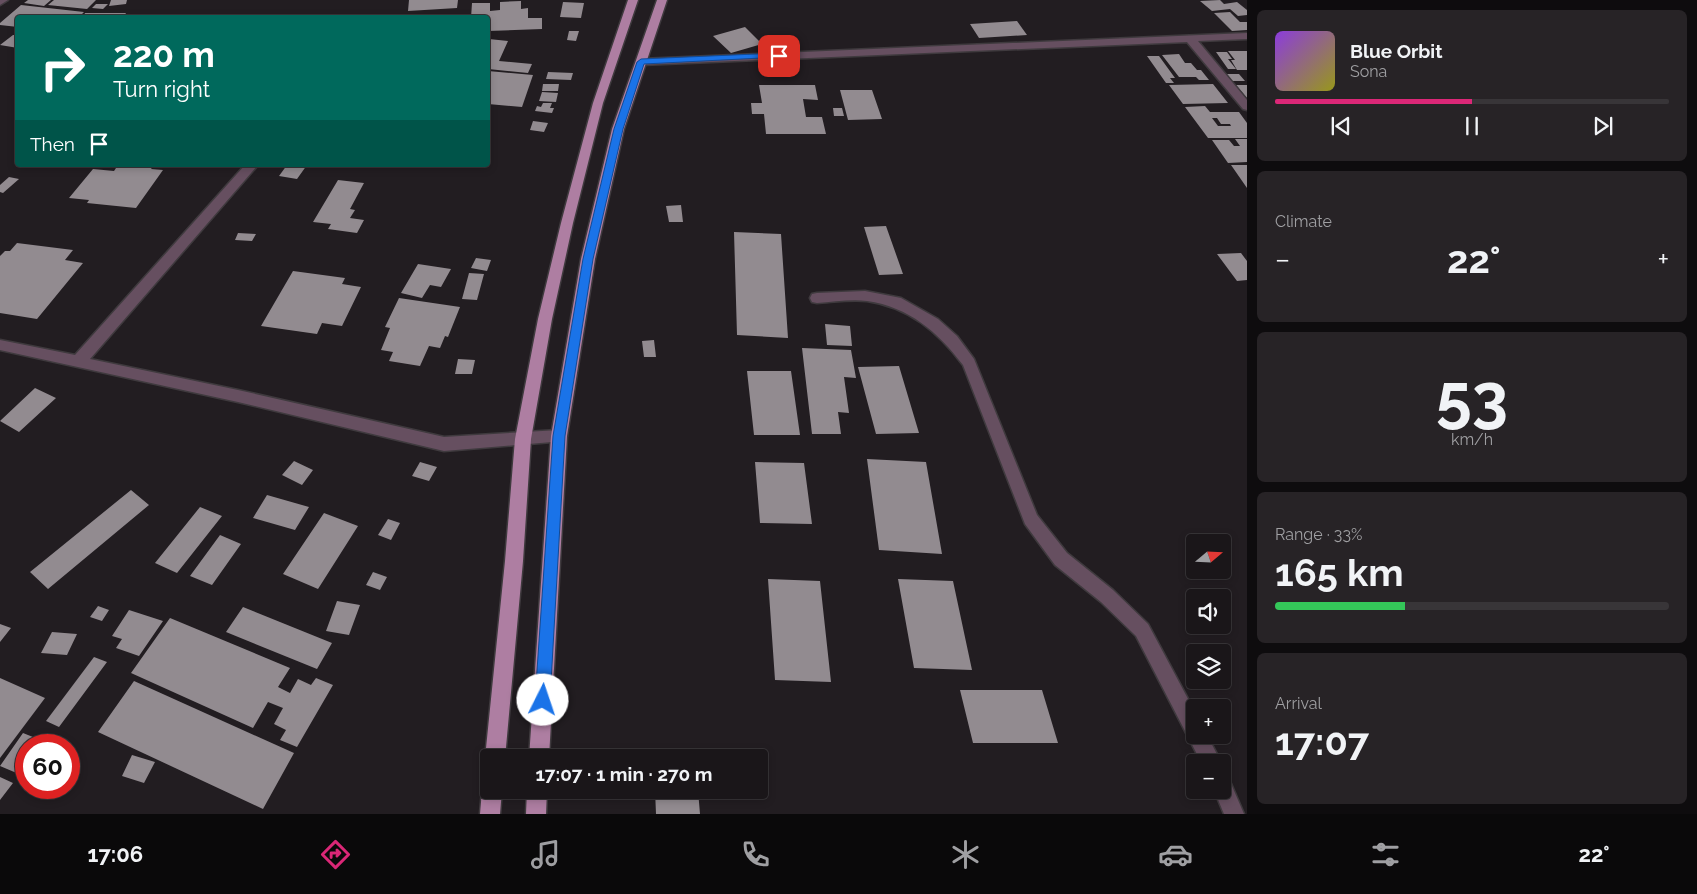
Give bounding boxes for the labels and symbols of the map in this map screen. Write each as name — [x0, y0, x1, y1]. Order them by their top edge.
pin — [758, 35, 800, 77]
north arrow — [1186, 534, 1231, 579]
position arrow — [516, 673, 568, 725]
speed limit sign: 60 — [15, 734, 80, 799]

